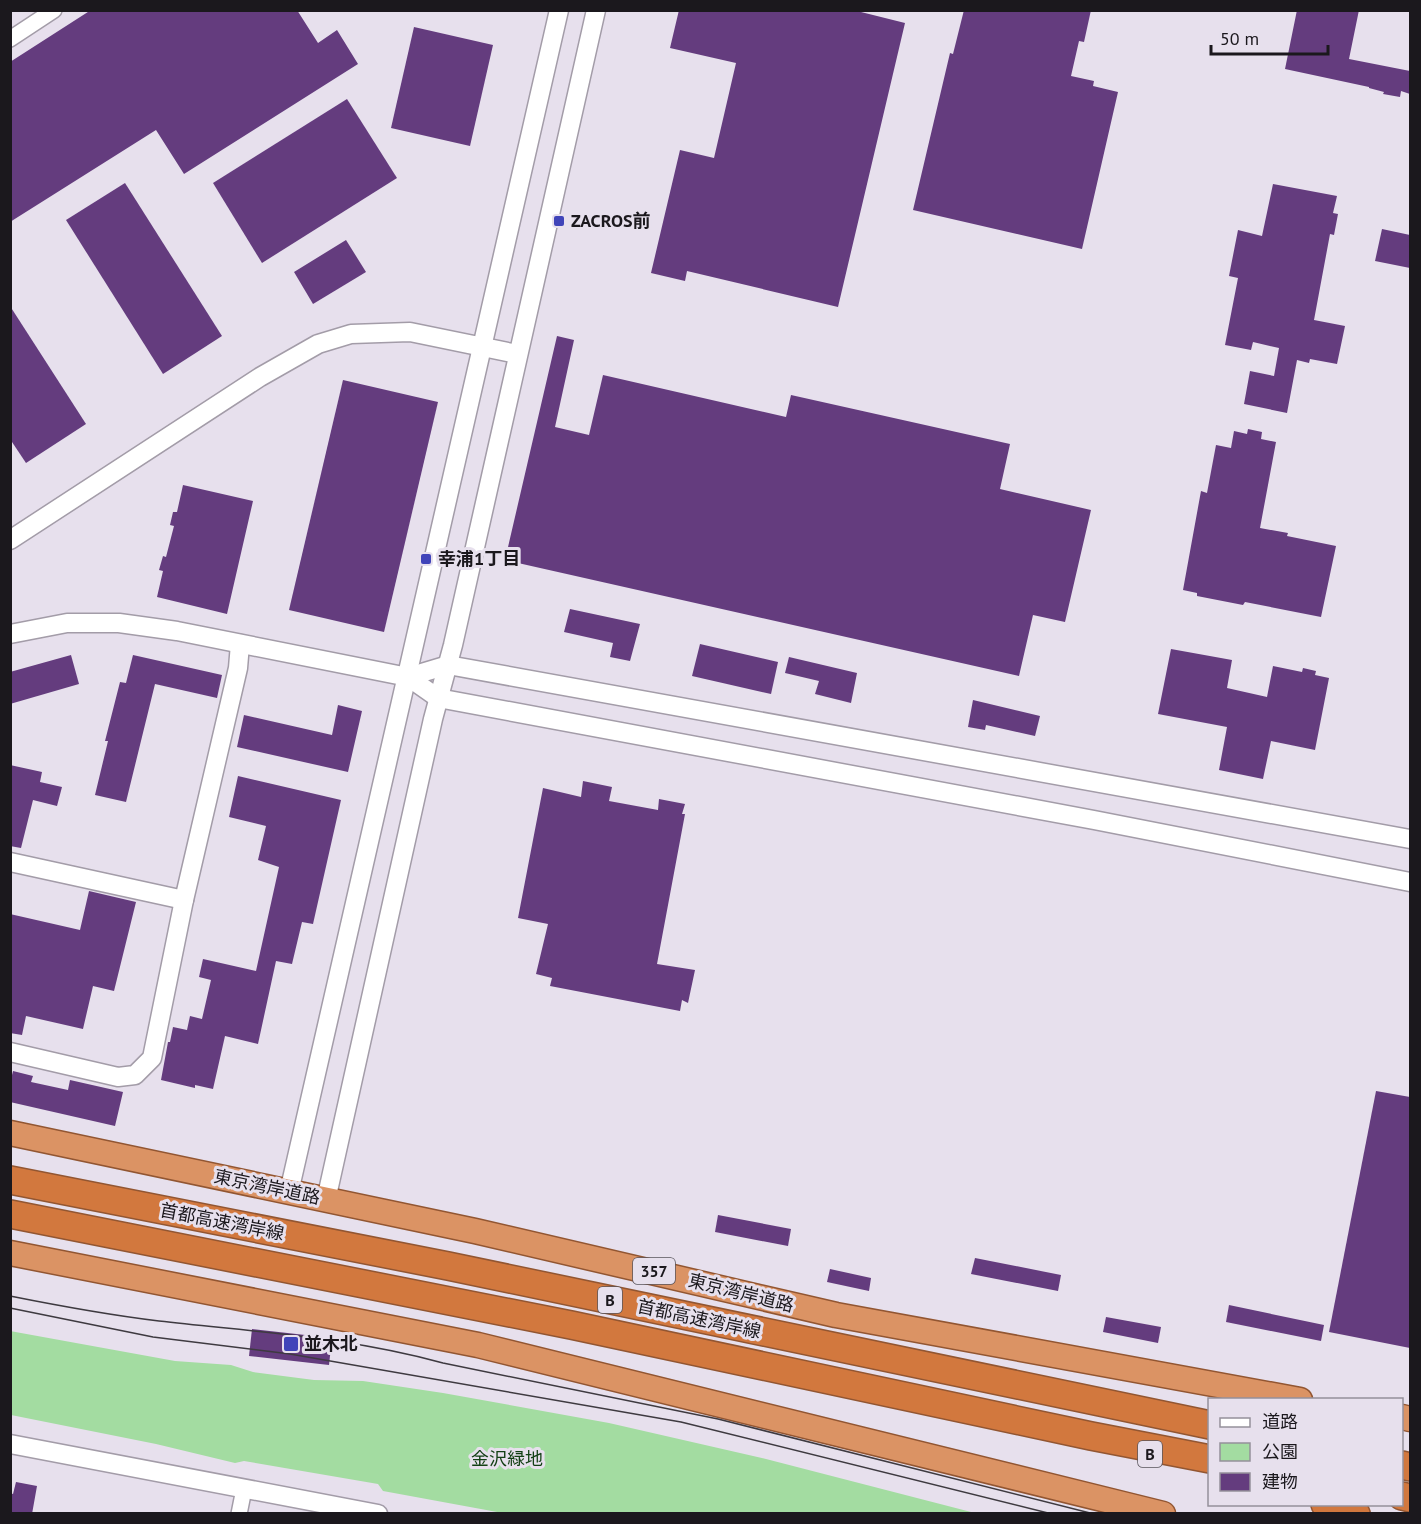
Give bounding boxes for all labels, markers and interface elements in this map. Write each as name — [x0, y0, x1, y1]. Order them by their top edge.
scale bar — [1211, 18, 1328, 56]
text: 50 m — [1220, 27, 1259, 50]
place label: ZACROS前 — [571, 209, 651, 232]
marker: ZACROS前 — [552, 214, 566, 228]
place label: 幸浦1丁目 — [438, 547, 520, 570]
marker: 幸浦1丁目 — [419, 552, 433, 566]
street label: 東京湾岸道路 — [212, 1164, 322, 1209]
street label: 首都高速湾岸線 — [158, 1198, 286, 1245]
road number: 357 — [633, 1258, 675, 1284]
street label: 東京湾岸道路 — [686, 1268, 796, 1317]
road number: B — [598, 1287, 622, 1313]
street label: 首都高速湾岸線 — [635, 1294, 763, 1343]
place label: 並木北 — [304, 1332, 358, 1355]
marker: 並木北 — [282, 1335, 300, 1353]
legend — [1208, 1398, 1403, 1506]
text: 道路 — [1262, 1410, 1298, 1433]
text: 公園 — [1262, 1440, 1298, 1463]
road number: B — [1138, 1441, 1162, 1467]
park label: 金沢緑地 — [471, 1447, 543, 1470]
text: 建物 — [1262, 1470, 1298, 1493]

